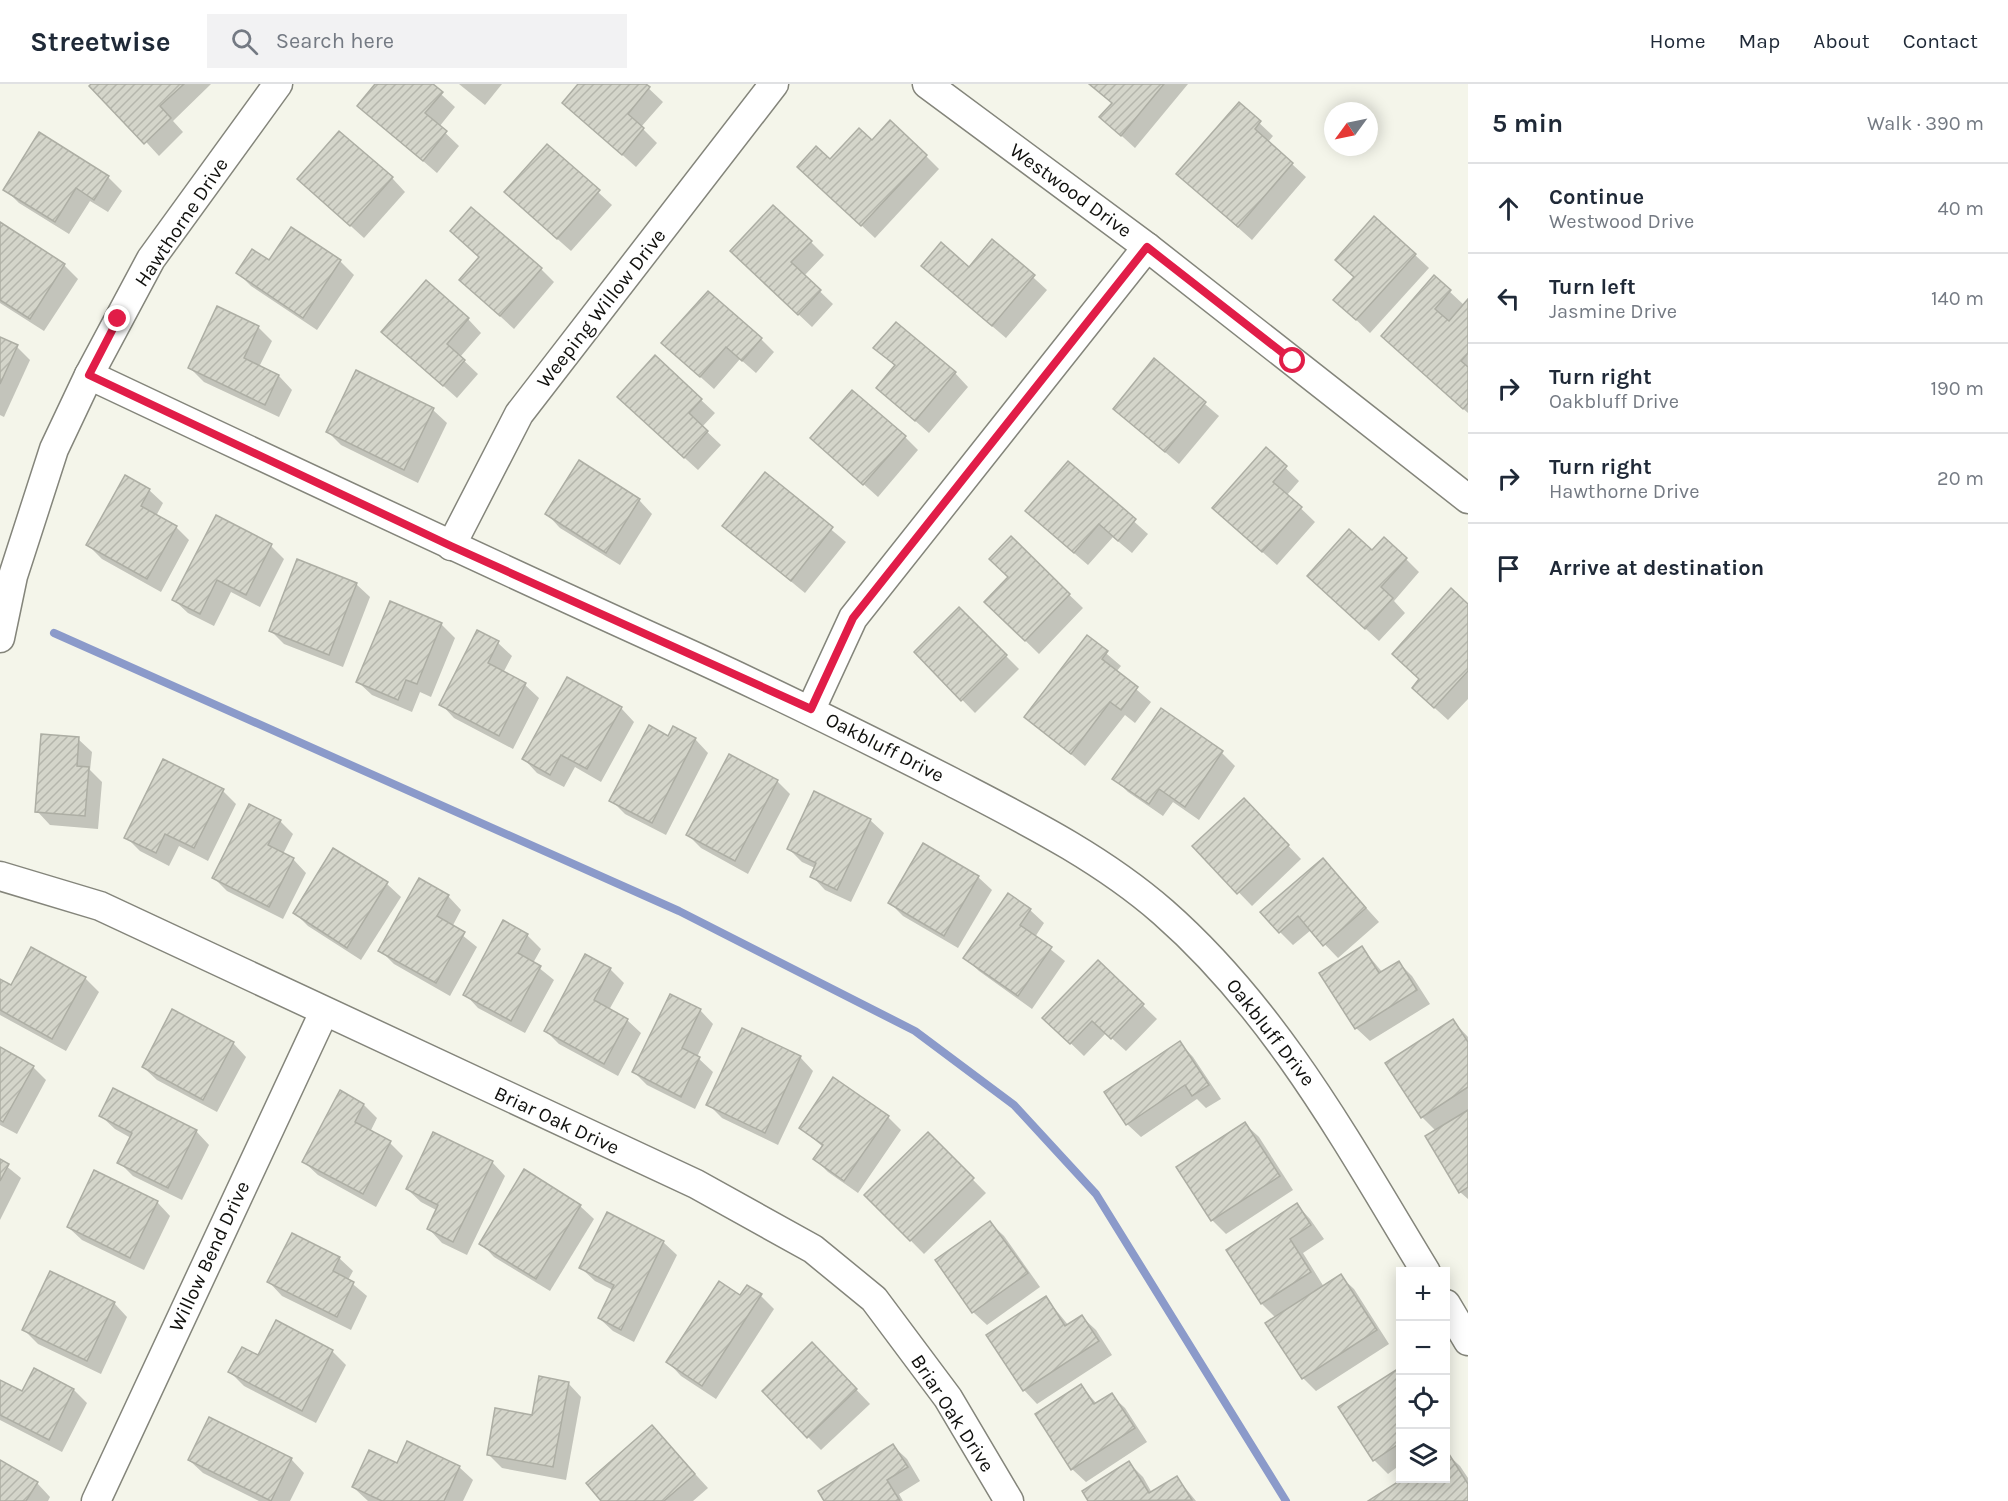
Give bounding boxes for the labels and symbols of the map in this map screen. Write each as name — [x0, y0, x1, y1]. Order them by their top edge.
north arrow — [1324, 102, 1378, 156]
street label: Westwood Drive — [1005, 138, 1136, 242]
street label: Hawthorne Drive — [130, 153, 233, 291]
street label: Weeping Willow Drive — [532, 224, 671, 392]
route end — [104, 305, 130, 331]
route start — [1279, 347, 1305, 373]
street label: Oakbluff Drive — [822, 708, 948, 787]
street label: Oakbluff Drive — [1222, 974, 1320, 1091]
street label: Briar Oak Drive — [491, 1081, 623, 1159]
street label: Willow Bend Drive — [165, 1177, 254, 1335]
street label: Briar Oak Drive — [906, 1350, 999, 1476]

